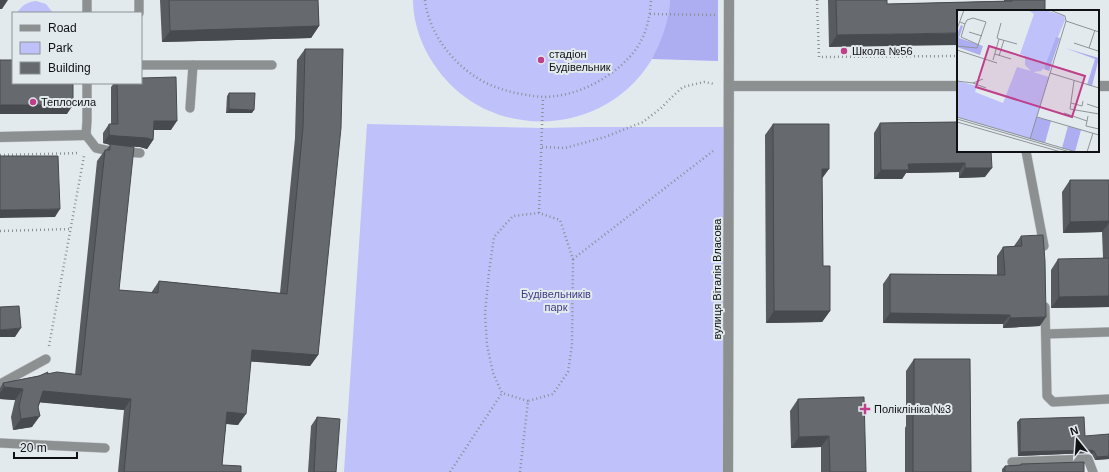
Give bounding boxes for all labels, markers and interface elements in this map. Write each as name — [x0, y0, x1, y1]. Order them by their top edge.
inset map — [957, 10, 1099, 152]
legend — [12, 12, 142, 84]
text: Road — [48, 21, 77, 35]
text: Park — [48, 41, 74, 55]
place label: Школа №56 — [852, 45, 913, 57]
marker: Школа №56 — [839, 46, 849, 56]
place label: стадіон Будівельник — [549, 48, 611, 73]
marker: стадіон Будівельник — [536, 55, 546, 65]
text: Building — [48, 61, 91, 75]
place label: Теплосила — [41, 96, 97, 108]
marker: Теплосила — [28, 97, 38, 107]
street label: вулиця Віталія Власова — [711, 218, 723, 339]
park label: Будівельників парк — [521, 288, 591, 313]
marker: Поліклініка №3 — [859, 403, 871, 415]
place label: Поліклініка №3 — [874, 403, 951, 415]
north arrow — [1057, 420, 1097, 460]
text: N — [1069, 424, 1080, 437]
scale bar — [14, 434, 77, 460]
text: 20 m — [20, 441, 47, 455]

